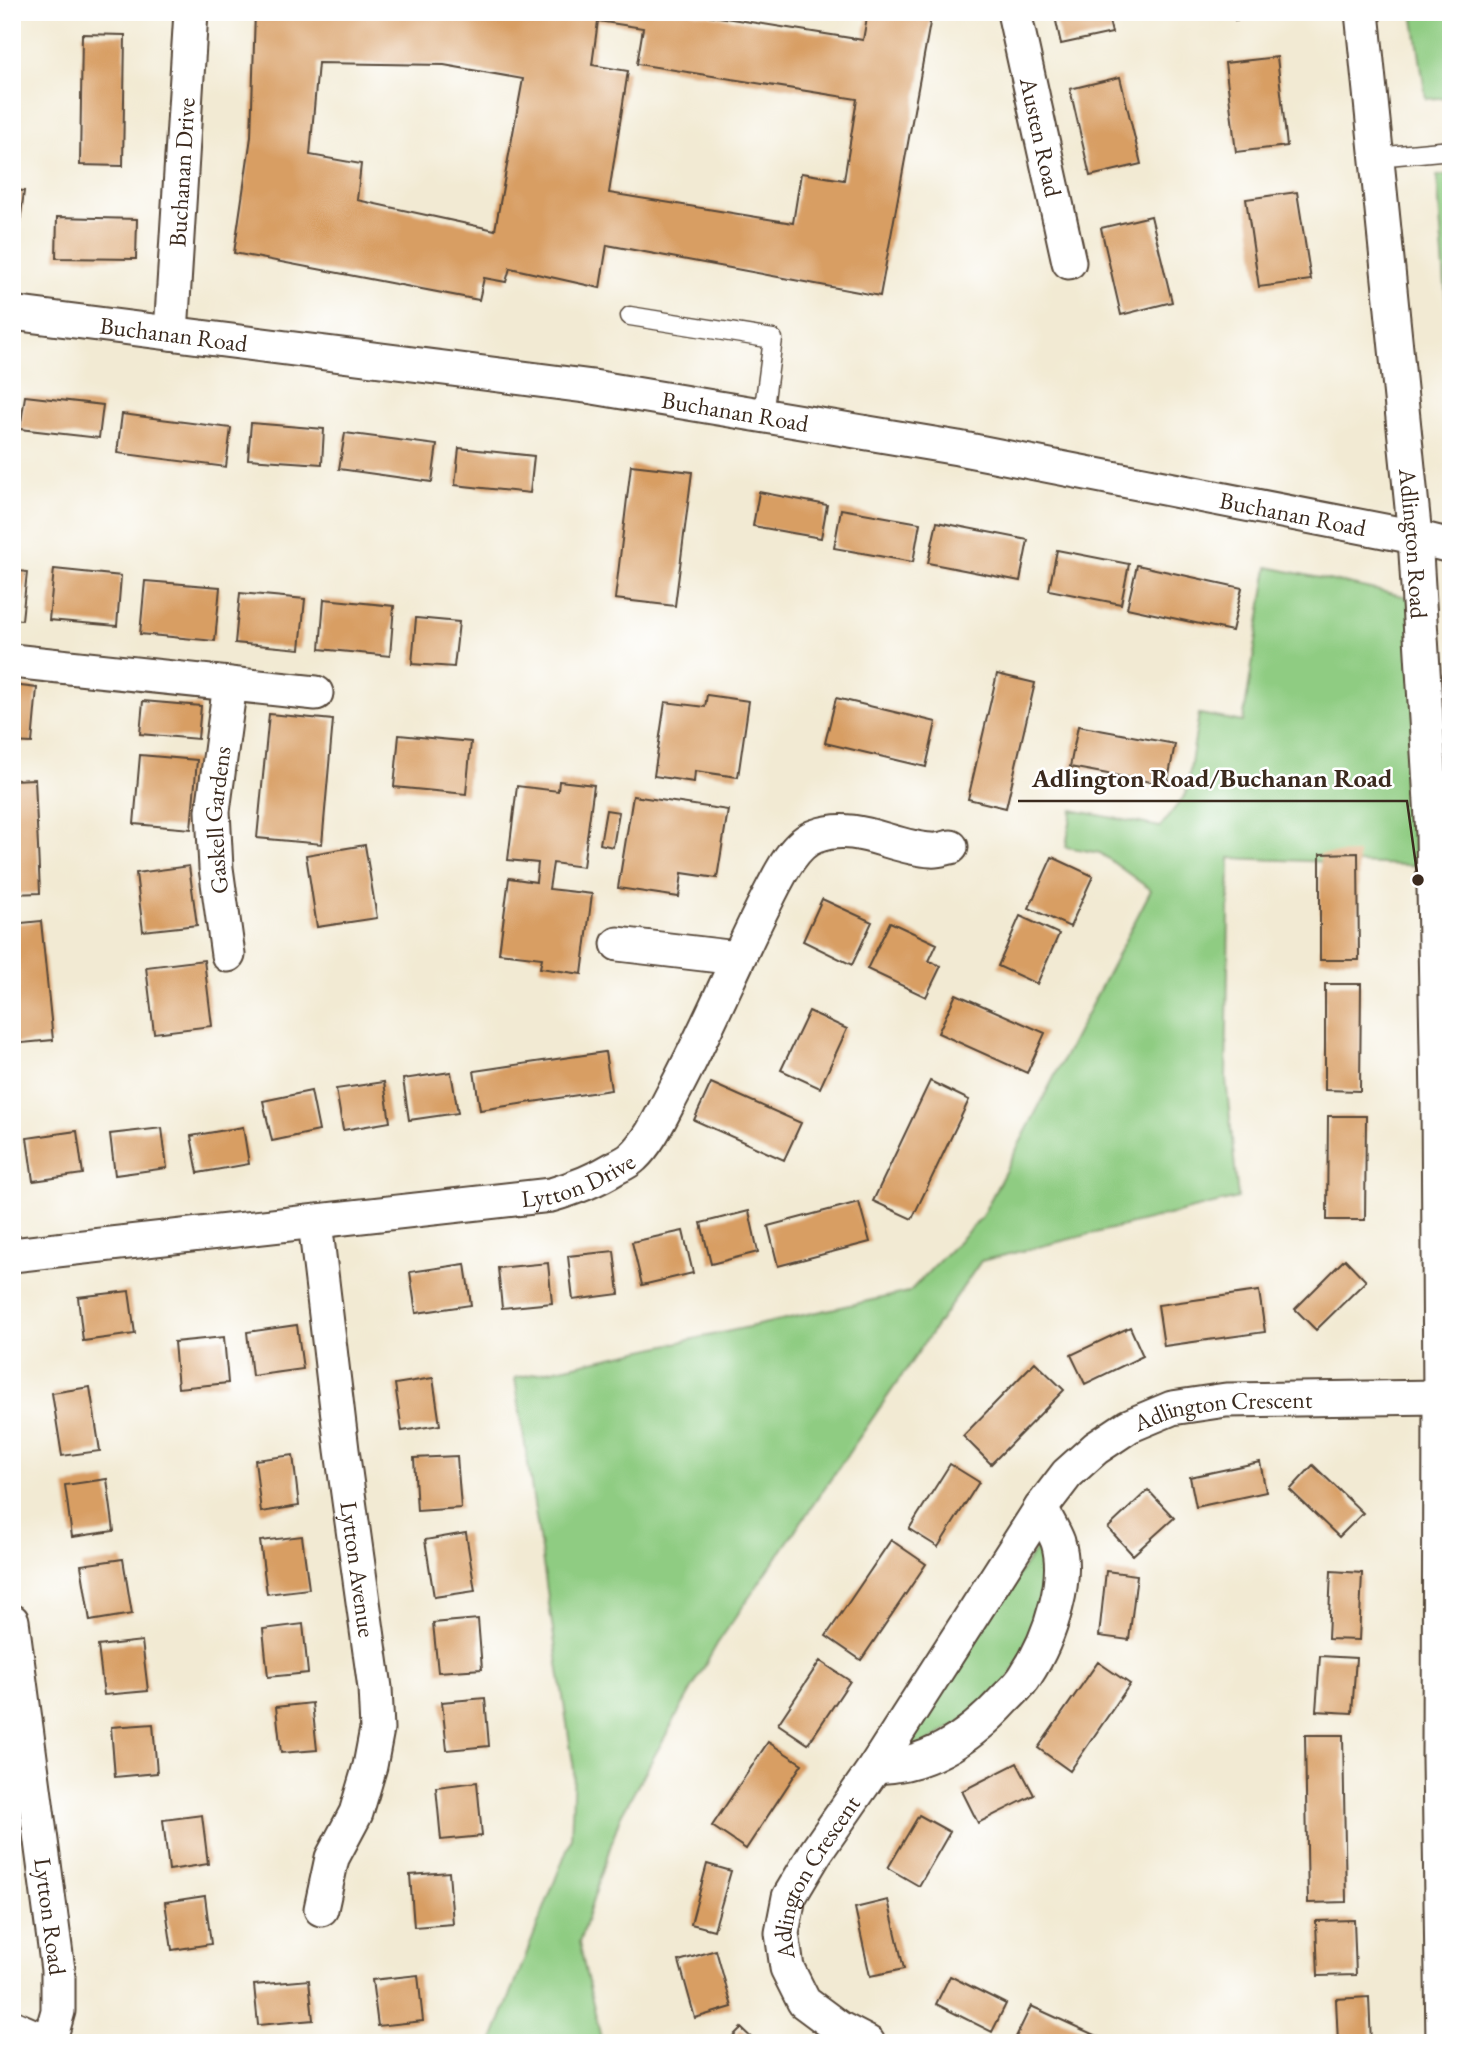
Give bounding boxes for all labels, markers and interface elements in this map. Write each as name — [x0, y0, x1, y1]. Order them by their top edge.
street label: Austen Road — [1013, 73, 1070, 201]
street label: Buchanan Drive — [161, 97, 201, 248]
street label: Buchanan Road — [98, 309, 250, 358]
street label: Buchanan Road — [660, 383, 812, 438]
street label: Adlington Road — [1393, 466, 1435, 620]
street label: Buchanan Road — [1217, 484, 1370, 543]
street label: Gaskell Gardens — [197, 744, 237, 896]
callout: Adlington Road/Buchanan Road — [1018, 754, 1407, 801]
text: Adlington Road/Buchanan Road — [1031, 761, 1393, 795]
street label: Lytton Drive — [520, 1145, 641, 1214]
street label: Adlington Crescent — [1128, 1383, 1313, 1438]
street label: Lytton Avenue — [334, 1499, 383, 1639]
street label: Adlington Crescent — [766, 1789, 867, 1962]
street label: Lytton Road — [28, 1856, 74, 1978]

